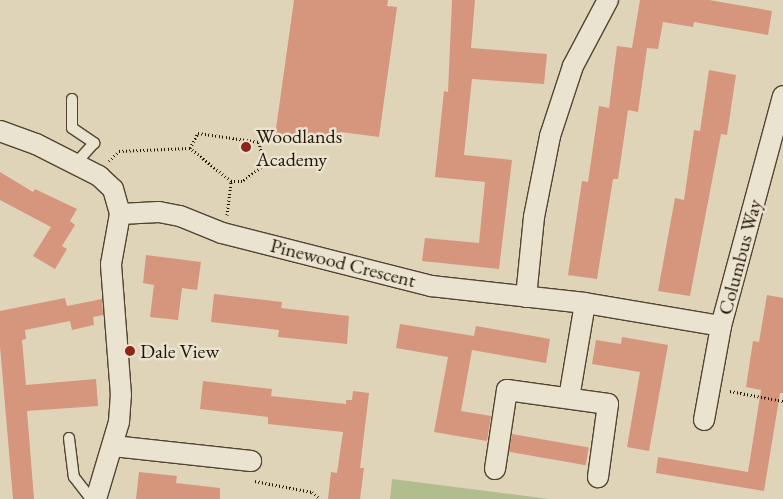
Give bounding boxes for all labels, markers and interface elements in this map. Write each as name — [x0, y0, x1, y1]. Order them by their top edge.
place label: Woodlands Academy — [256, 124, 342, 171]
marker: Woodlands Academy — [240, 141, 252, 153]
street label: Columbus Way — [713, 196, 767, 318]
street label: Pinewood Crescent — [268, 233, 418, 293]
place label: Dale View — [140, 339, 219, 363]
marker: Dale View — [124, 345, 136, 357]

